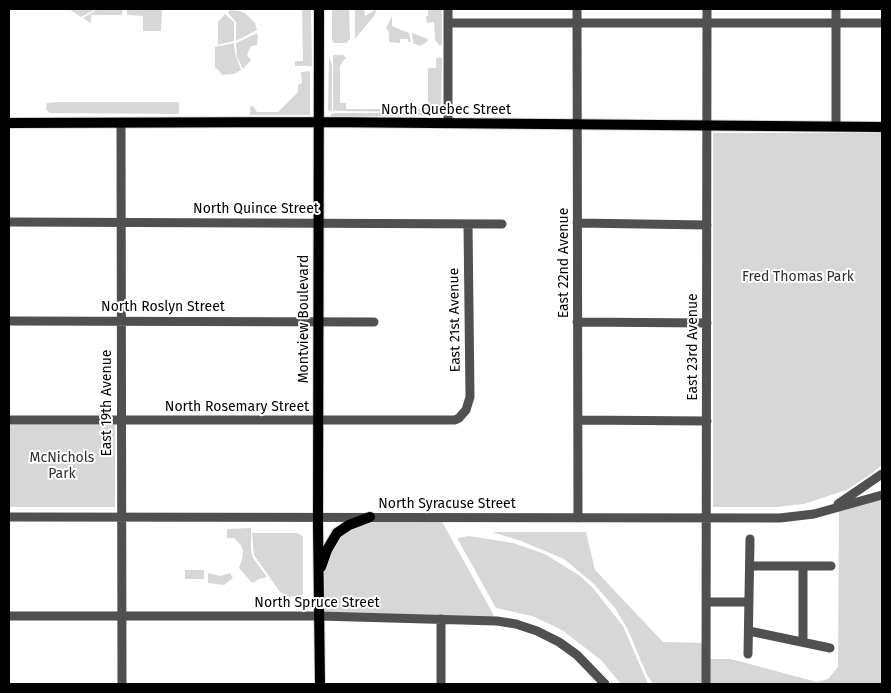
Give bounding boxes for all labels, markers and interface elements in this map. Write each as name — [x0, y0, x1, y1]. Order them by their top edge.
street label: North Quebec Street — [381, 102, 511, 118]
street label: North Quince Street — [193, 201, 319, 217]
street label: East 22nd Avenue — [556, 208, 572, 318]
street label: Montview Boulevard — [296, 255, 312, 383]
street label: East 21st Avenue — [446, 268, 464, 372]
park label: Fred Thomas Park — [742, 269, 854, 285]
street label: East 23rd Avenue — [685, 293, 701, 401]
street label: North Roslyn Street — [101, 299, 225, 315]
street label: East 19th Avenue — [99, 350, 115, 456]
street label: North Rosemary Street — [165, 399, 309, 415]
park label: McNichols Park — [30, 450, 94, 482]
street label: North Syracuse Street — [378, 496, 516, 512]
street label: North Spruce Street — [254, 595, 380, 611]

